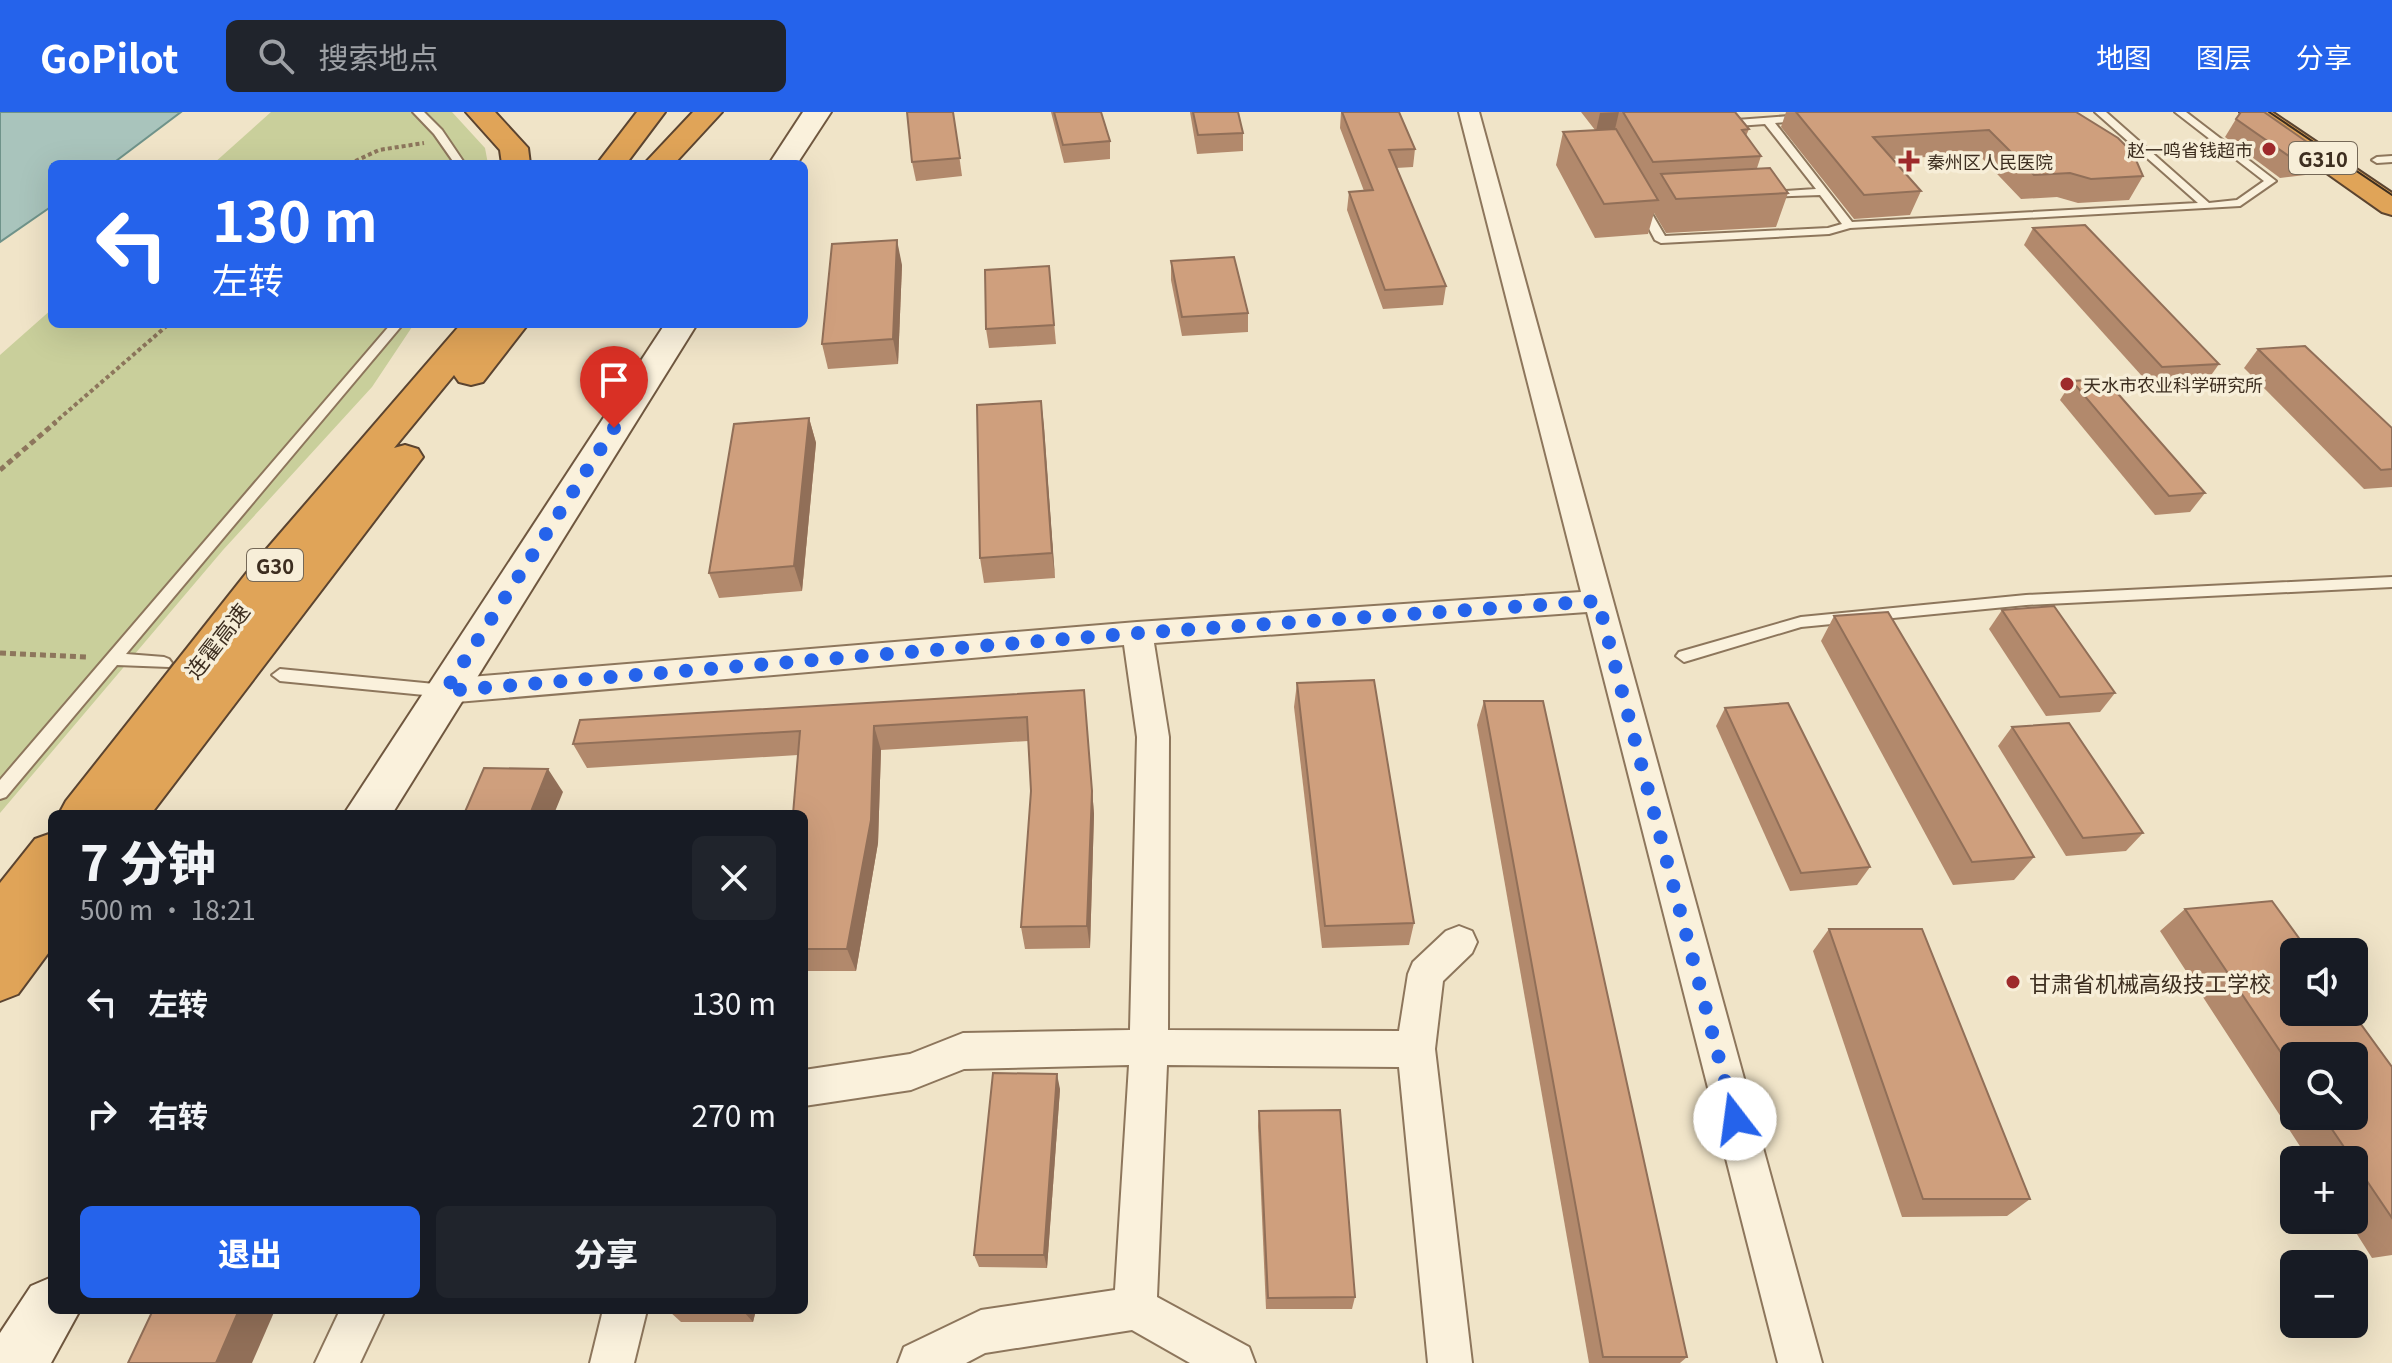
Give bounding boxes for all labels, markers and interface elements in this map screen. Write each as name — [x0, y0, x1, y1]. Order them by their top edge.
search box — [226, 20, 786, 92]
text: GoPilot — [40, 29, 178, 84]
icon: search — [254, 34, 298, 78]
text: 搜索地点 — [318, 34, 438, 78]
text: 地图 — [2096, 36, 2152, 76]
text: 图层 — [2196, 36, 2252, 76]
text: 分享 — [2296, 36, 2352, 76]
place label: 赵一鸣省钱超市 — [2127, 136, 2253, 162]
marker: 赵一鸣省钱超市 — [2260, 140, 2278, 158]
road number: G310 — [2289, 142, 2357, 174]
place label: 秦州区人民医院 — [1927, 148, 2053, 174]
marker: 秦州区人民医院 — [1898, 150, 1920, 172]
text: 130 m — [212, 177, 378, 258]
icon: left — [80, 192, 184, 296]
text: 左转 — [212, 252, 284, 304]
pin — [580, 346, 648, 428]
icon: arrive — [592, 358, 636, 402]
place label: 天水市农业科学研究所 — [2083, 371, 2263, 397]
marker: 天水市农业科学研究所 — [2058, 375, 2076, 393]
road number: G30 — [247, 549, 303, 581]
street label: 连霍高速 — [176, 595, 256, 685]
text: 7 分钟 — [80, 825, 216, 895]
button: close — [692, 836, 776, 920]
text: 500 m · 18:21 — [80, 890, 256, 927]
map controls — [2280, 938, 2368, 1338]
button: sound — [2280, 938, 2368, 1026]
place label: 甘肃省机械高级技工学校 — [2029, 966, 2271, 998]
marker: 甘肃省机械高级技工学校 — [2004, 973, 2022, 991]
icon: left — [80, 980, 124, 1024]
text: 左转 — [148, 980, 208, 1024]
text: 130 m — [692, 980, 776, 1024]
button: search — [2280, 1042, 2368, 1130]
position arrow — [1693, 1077, 1777, 1161]
icon: right — [80, 1092, 124, 1136]
text: 右转 — [148, 1092, 208, 1136]
text: 270 m — [692, 1092, 776, 1136]
button: + — [2280, 1146, 2368, 1234]
button: 退出 — [80, 1206, 420, 1298]
button: 分享 — [436, 1206, 776, 1298]
button: − — [2280, 1250, 2368, 1338]

